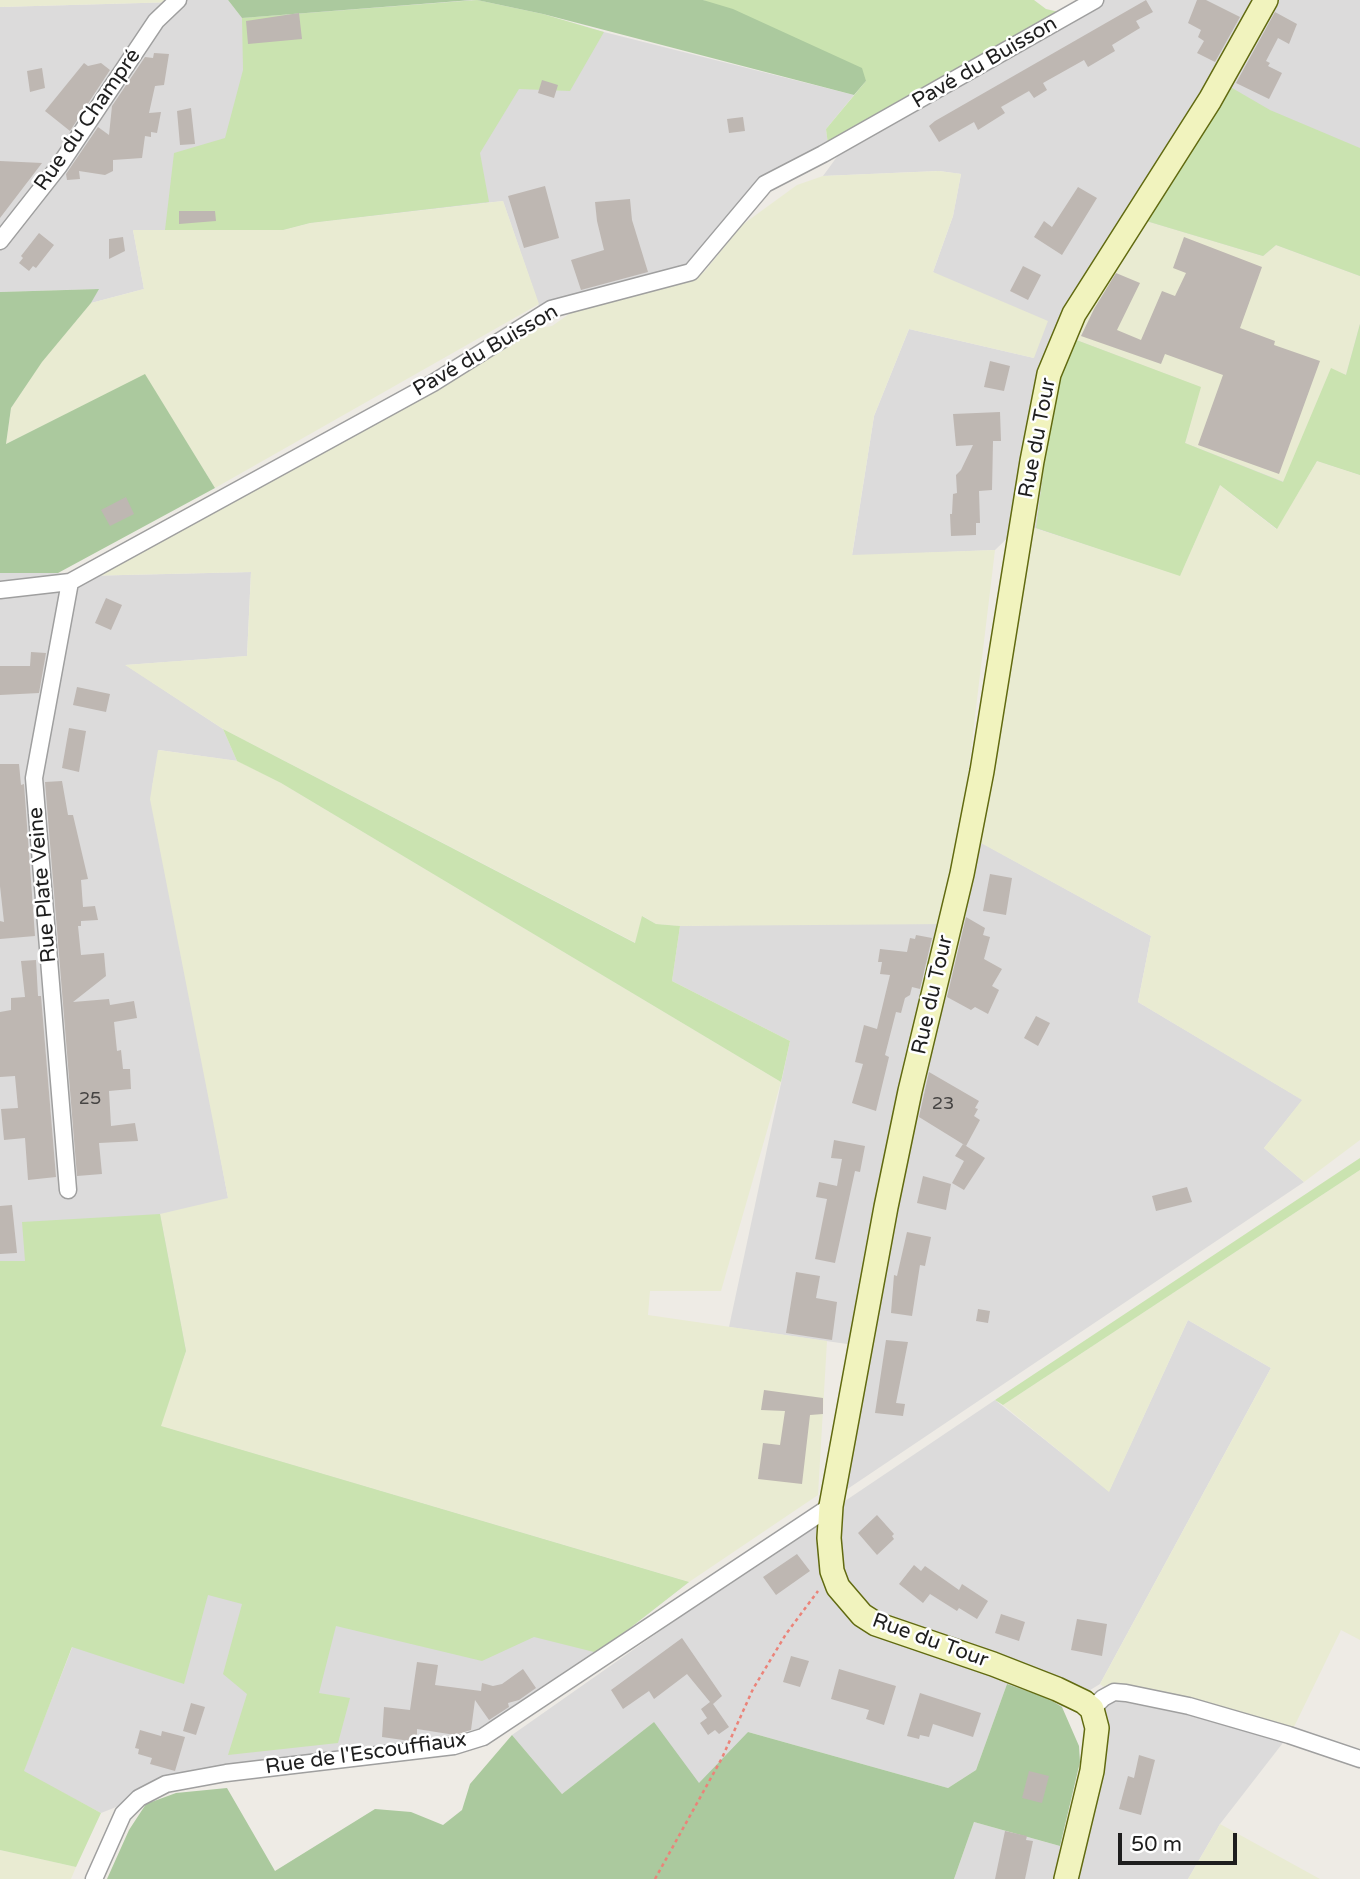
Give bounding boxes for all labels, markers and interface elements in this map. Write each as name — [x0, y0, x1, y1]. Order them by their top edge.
street label: Pavé du Buisson — [908, 11, 1062, 115]
street label: Rue du Champré — [30, 44, 146, 196]
street label: Pavé du Buisson — [409, 299, 563, 403]
street label: Rue du Tour — [1014, 376, 1062, 500]
street label: Rue Plate Veine — [24, 806, 62, 964]
street label: Rue du Tour — [907, 933, 959, 1057]
house number: 25 — [79, 1088, 101, 1110]
house number: 23 — [932, 1093, 954, 1115]
street label: Rue du Tour — [869, 1608, 991, 1674]
street label: Rue de l'Escouffiaux — [264, 1727, 468, 1781]
scale bar — [1122, 1820, 1241, 1864]
text: 50 m — [1131, 1832, 1182, 1857]

